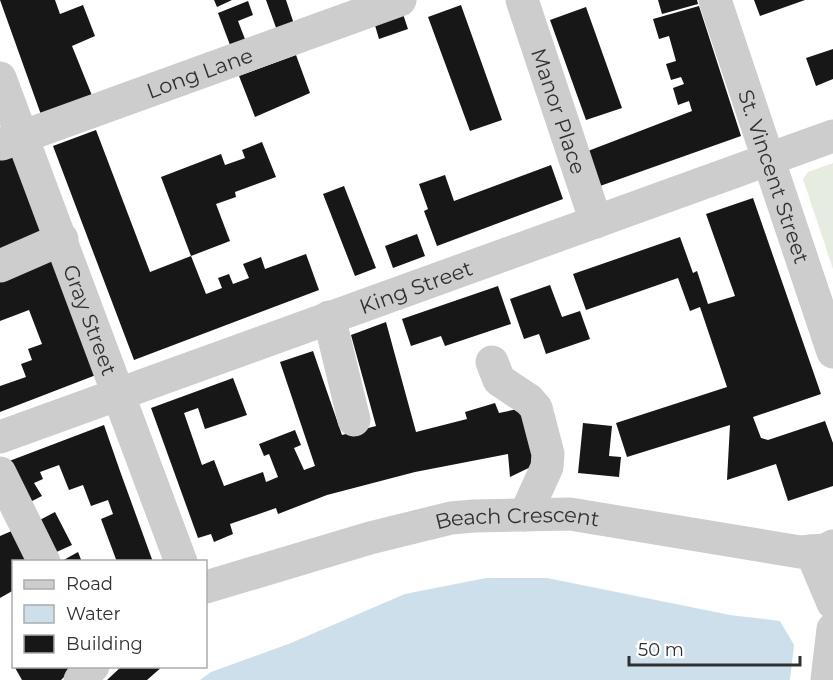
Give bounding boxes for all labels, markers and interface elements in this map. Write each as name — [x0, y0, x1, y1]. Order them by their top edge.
street label: Long Lane — [143, 42, 256, 103]
street label: Manor Place — [526, 45, 592, 177]
street label: St. Vincent Street — [733, 86, 815, 267]
street label: King Street — [356, 255, 476, 319]
street label: Gray Street — [58, 261, 122, 378]
street label: Beach Crescent — [432, 501, 601, 534]
legend — [12, 560, 207, 668]
text: Road — [66, 573, 113, 595]
text: Water — [66, 603, 121, 625]
scale bar — [629, 629, 800, 667]
text: Building — [66, 633, 143, 655]
text: 50 m — [638, 639, 684, 661]

